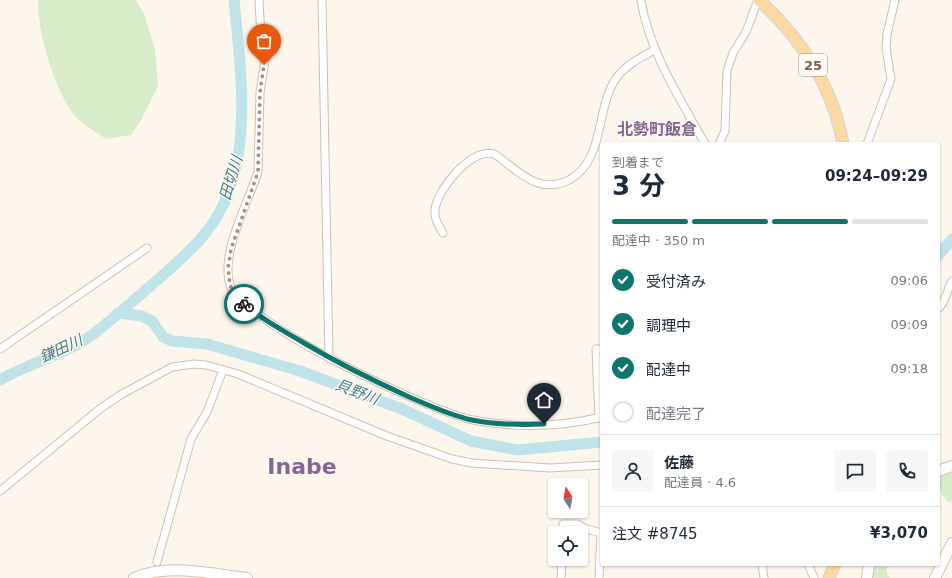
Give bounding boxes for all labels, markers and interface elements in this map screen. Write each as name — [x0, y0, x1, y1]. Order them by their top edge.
pin — [247, 24, 281, 65]
icon: bag — [253, 30, 275, 52]
road number: 25 — [799, 54, 827, 76]
district label: 北勢町飯倉 — [617, 120, 697, 139]
water label: 田切川 — [216, 152, 247, 202]
text: 到着まで — [612, 155, 664, 170]
text: 09:24–09:29 — [825, 167, 928, 185]
text: 3 分 — [612, 171, 665, 201]
text: 配達中 · 350 m — [612, 233, 705, 248]
icon: check — [612, 269, 634, 291]
text: 受付済み — [646, 273, 706, 291]
text: 09:06 — [891, 273, 928, 288]
courier — [224, 284, 264, 324]
icon: bike — [233, 293, 255, 315]
icon: check — [612, 313, 634, 335]
text: 調理中 — [646, 317, 691, 335]
text: 09:09 — [891, 317, 928, 332]
water label: 鎌田川 — [37, 330, 87, 367]
icon: check — [612, 357, 634, 379]
text: 配達中 — [646, 361, 691, 379]
text: 09:18 — [891, 361, 928, 376]
water label: 貝野川 — [333, 376, 383, 409]
pin — [527, 383, 561, 424]
icon: home — [533, 389, 555, 411]
text: 配達完了 — [646, 405, 706, 423]
button: person — [612, 450, 654, 492]
button: chat — [834, 450, 876, 492]
button: phone — [886, 450, 928, 492]
district label: Inabe — [267, 454, 337, 479]
text: 佐藤 — [664, 454, 694, 472]
text: 配達員 · 4.6 — [664, 475, 736, 490]
north arrow — [548, 478, 588, 518]
map controls — [548, 478, 588, 566]
text: ¥3,070 — [870, 524, 928, 542]
text: 注文 #8745 — [612, 525, 698, 543]
button: locate — [548, 526, 588, 566]

